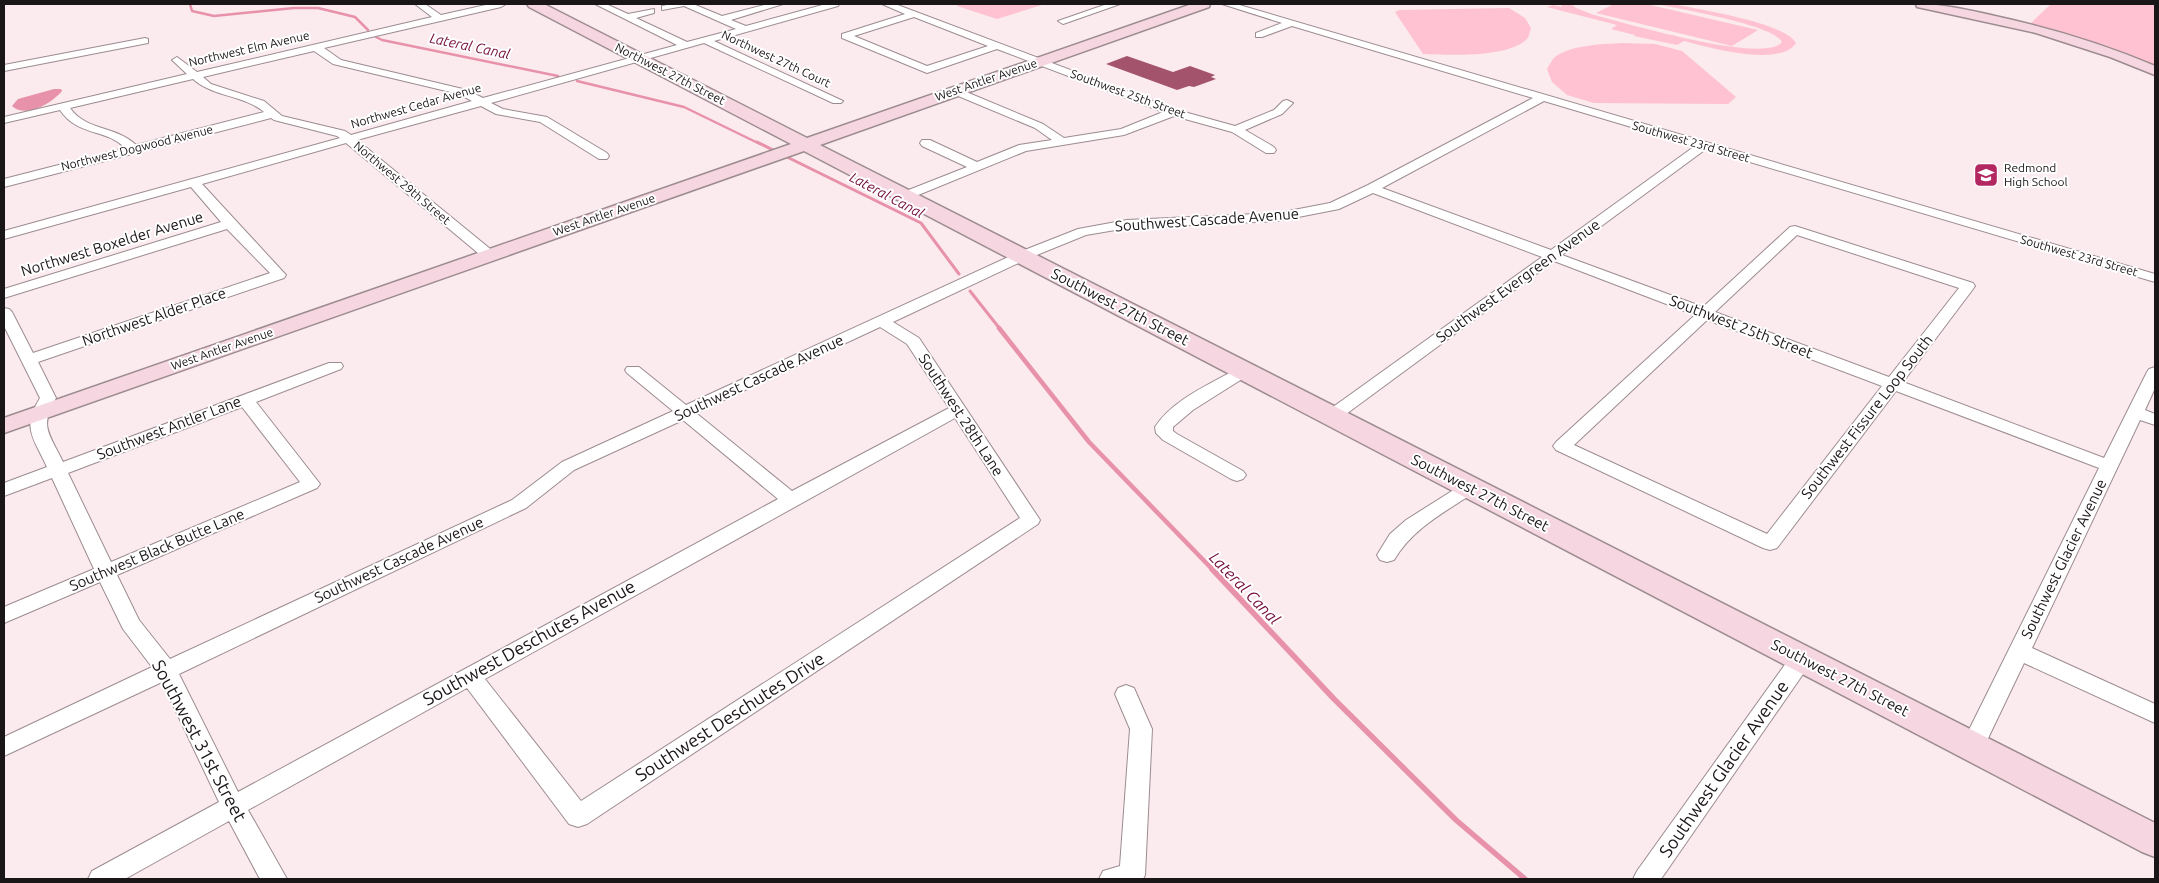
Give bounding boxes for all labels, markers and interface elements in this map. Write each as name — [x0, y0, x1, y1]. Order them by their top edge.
street label: Northwest Elm Avenue — [187, 28, 311, 69]
street label: Northwest 27th Court — [720, 28, 833, 90]
water label: Lateral Canal — [428, 30, 512, 62]
street label: Northwest 27th Street — [613, 40, 728, 107]
street label: West Antler Avenue — [933, 56, 1039, 103]
street label: Southwest 25th Street — [1069, 67, 1188, 121]
street label: Northwest Cedar Avenue — [349, 81, 483, 130]
street label: Southwest 23rd Street — [1631, 119, 1752, 165]
street label: Northwest Dogwood Avenue — [60, 122, 214, 173]
street label: Northwest 29th Street — [352, 139, 453, 227]
place label: Redmond High School — [2004, 161, 2068, 188]
school or university icon: Redmond High School — [1973, 162, 1999, 188]
water label: Lateral Canal — [847, 169, 927, 221]
street label: West Antler Avenue — [551, 191, 657, 238]
street label: Southwest Cascade Avenue — [1114, 205, 1300, 234]
street label: Northwest Boxelder Avenue — [19, 208, 205, 279]
street label: Southwest Evergreen Avenue — [1433, 215, 1603, 346]
street label: Southwest 23rd Street — [2019, 233, 2140, 279]
street label: Southwest 27th Street — [1049, 264, 1192, 349]
street label: Northwest Alder Place — [80, 284, 228, 349]
street label: Southwest 25th Street — [1667, 291, 1815, 362]
street label: West Antler Avenue — [169, 325, 275, 372]
street label: Southwest Cascade Avenue — [672, 331, 846, 424]
street label: Southwest Fissure Loop South — [1797, 331, 1936, 502]
street label: Southwest 28th Lane — [916, 350, 1007, 479]
street label: Southwest Antler Lane — [94, 392, 243, 463]
street label: Southwest 27th Street — [1409, 450, 1552, 535]
street label: Southwest Glacier Avenue — [2017, 476, 2110, 641]
street label: Southwest Black Butte Lane — [67, 505, 247, 594]
street label: Southwest Cascade Avenue — [312, 513, 486, 606]
water label: Lateral Canal — [1206, 548, 1284, 628]
street label: Southwest Deschutes Avenue — [419, 575, 638, 709]
street label: Southwest 27th Street — [1769, 635, 1912, 720]
street label: Southwest Deschutes Drive — [631, 648, 828, 785]
street label: Southwest 31st Street — [149, 656, 251, 825]
street label: Southwest Glacier Avenue — [1655, 676, 1792, 860]

